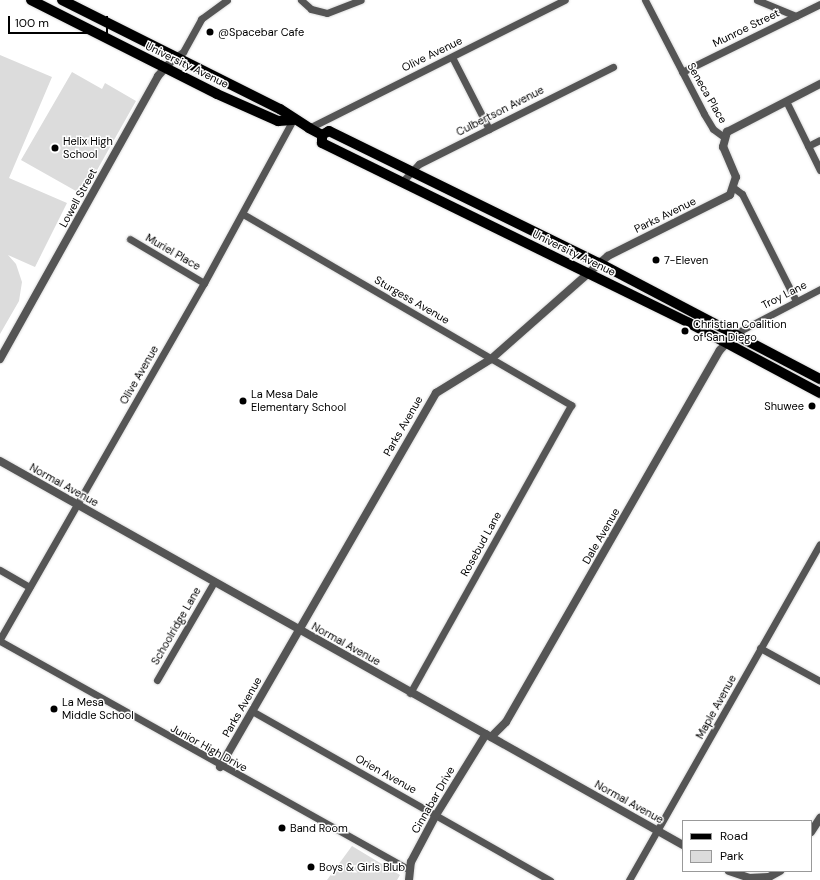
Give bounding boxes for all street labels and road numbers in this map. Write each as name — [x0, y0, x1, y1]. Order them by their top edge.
street label: Munroe Street — [710, 6, 782, 50]
street label: Olive Avenue — [400, 34, 464, 74]
street label: University Avenue — [143, 39, 231, 91]
street label: Seneca Place — [684, 60, 730, 126]
street label: Culbertson Avenue — [454, 83, 546, 139]
street label: Lowell Street — [56, 166, 100, 230]
street label: Parks Avenue — [632, 194, 698, 236]
street label: University Avenue — [530, 227, 618, 279]
street label: Muriel Place — [143, 231, 203, 273]
street label: Sturgess Avenue — [372, 273, 452, 327]
street label: Troy Lane — [759, 278, 809, 312]
street label: Olive Avenue — [117, 343, 161, 407]
street label: Parks Avenue — [380, 394, 426, 458]
street label: Normal Avenue — [27, 461, 101, 509]
street label: Dale Avenue — [580, 506, 622, 566]
street label: Rosebud Lane — [458, 509, 504, 579]
street label: Schoolridge Lane — [148, 585, 204, 667]
street label: Normal Avenue — [309, 620, 383, 668]
street label: Maple Avenue — [693, 673, 739, 741]
street label: Parks Avenue — [219, 675, 265, 739]
street label: Junior High Drive — [168, 721, 250, 775]
street label: Orien Avenue — [353, 752, 419, 796]
street label: Cinnabar Drive — [409, 764, 457, 836]
street label: Normal Avenue — [592, 778, 666, 826]

